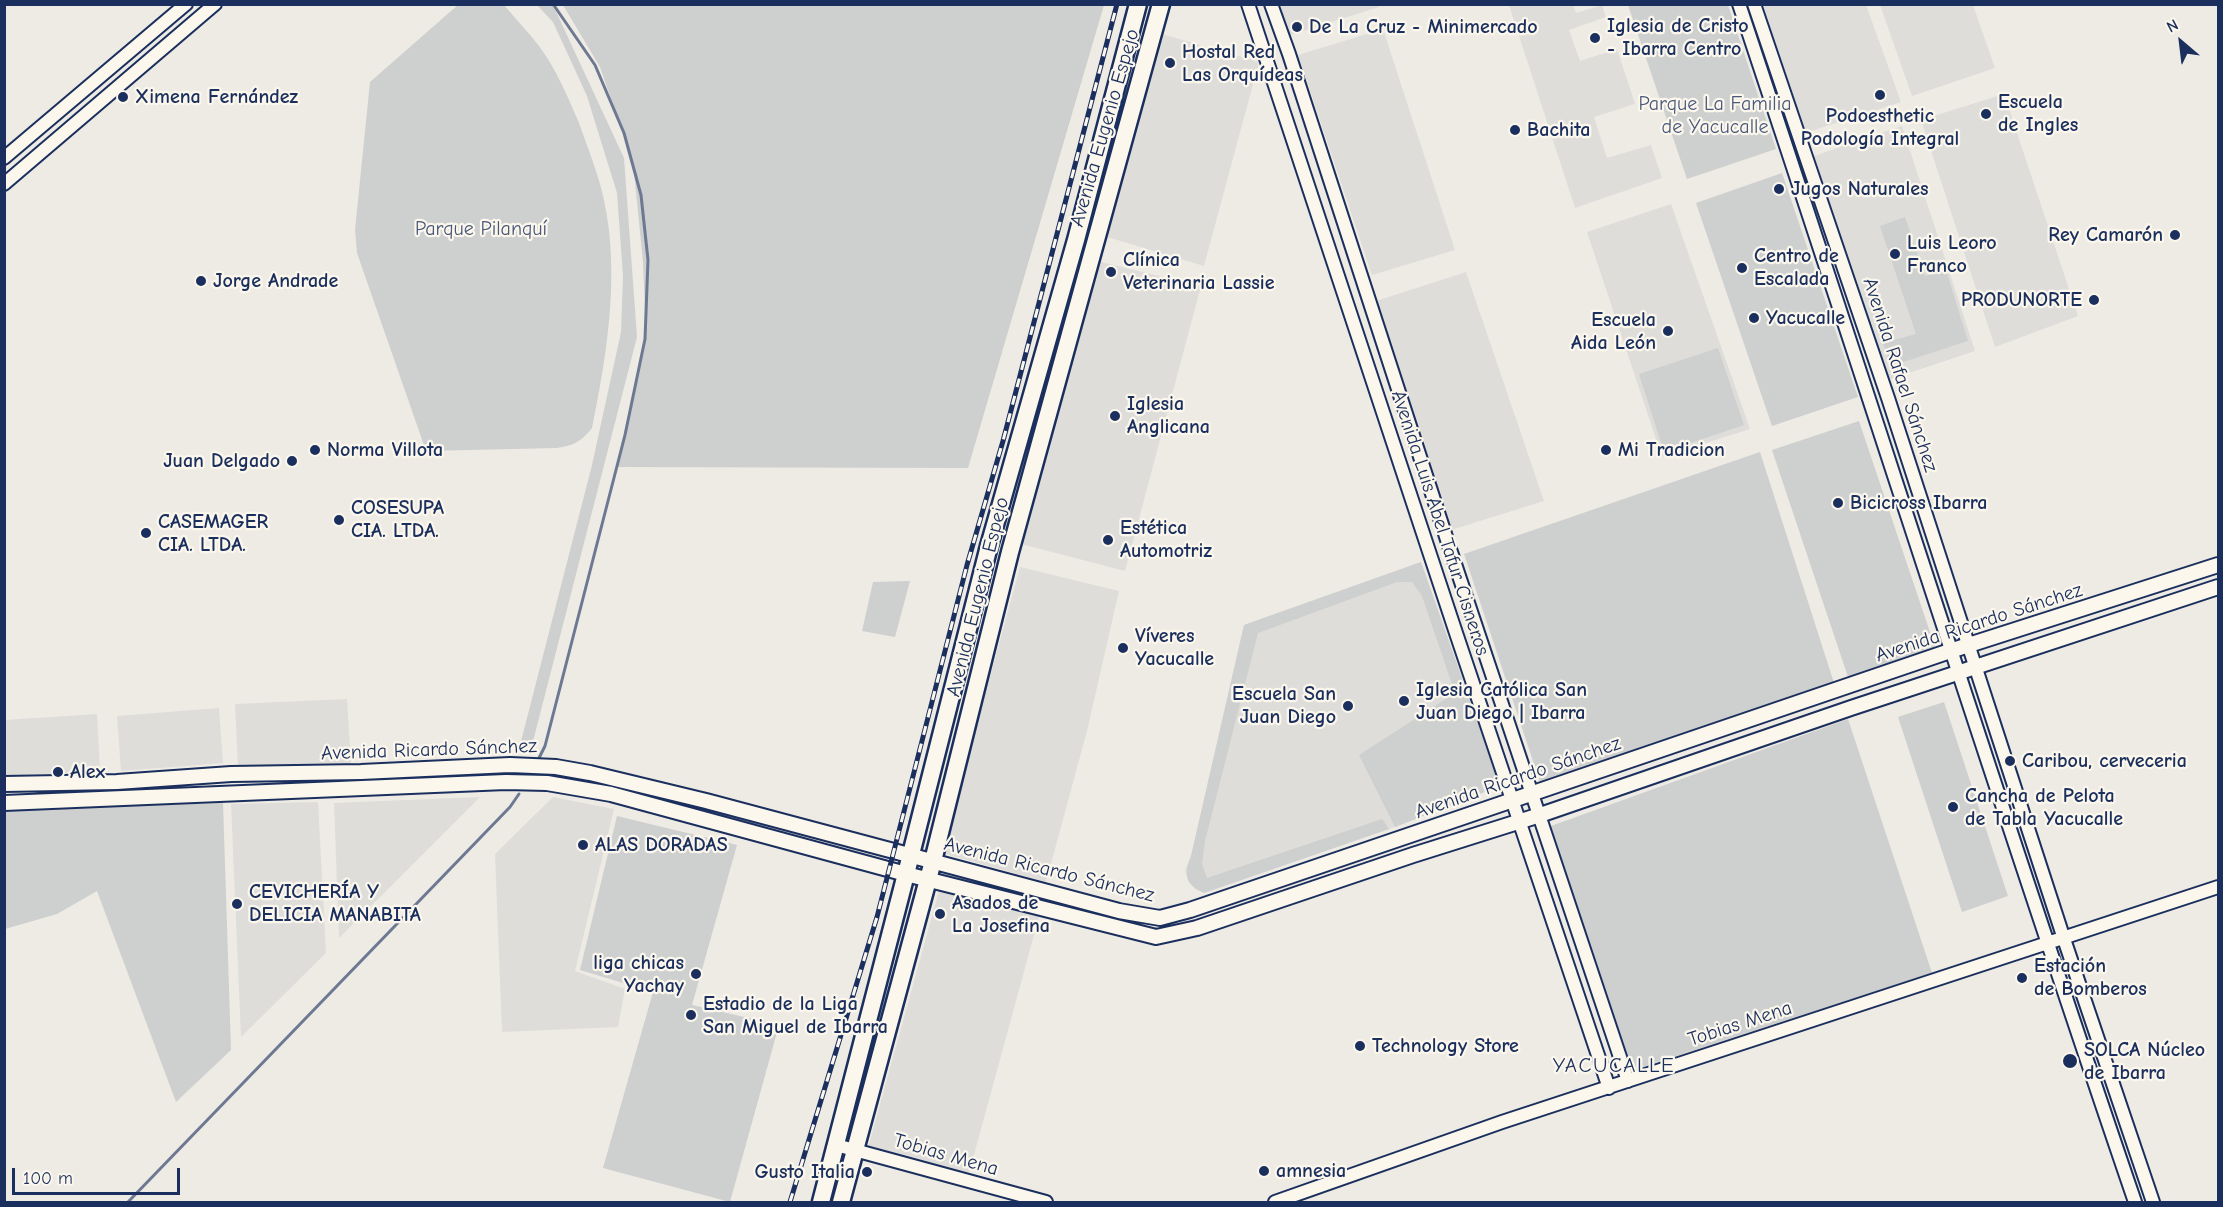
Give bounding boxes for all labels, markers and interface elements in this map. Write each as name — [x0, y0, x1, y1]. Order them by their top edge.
north arrow — [2151, 12, 2211, 72]
place label: Iglesia de Cristo - Ibarra Centro — [1607, 14, 1748, 61]
place label: De La Cruz - Minimercado — [1309, 15, 1538, 39]
text: N — [2164, 16, 2181, 37]
marker: De La Cruz - Minimercado — [1290, 20, 1304, 34]
street label: Avenida Eugenio Espejo — [1065, 26, 1145, 230]
marker: Iglesia de Cristo - Ibarra Centro — [1588, 31, 1602, 45]
place label: Hostal Red Las Orquídeas — [1182, 40, 1303, 87]
marker: Hostal Red Las Orquídeas — [1163, 56, 1177, 70]
place label: Ximena Fernández — [135, 85, 298, 109]
marker: Podoesthetic Podología Integral — [1873, 88, 1887, 102]
marker: Ximena Fernández — [116, 90, 130, 104]
place label: Escuela de Ingles — [1998, 90, 2078, 137]
park label: Parque La Familia de Yacucalle — [1638, 92, 1792, 139]
place label: Podoesthetic Podología Integral — [1801, 104, 1959, 151]
marker: Escuela de Ingles — [1979, 107, 1993, 121]
place label: Bachita — [1527, 118, 1590, 142]
marker: Bachita — [1508, 123, 1522, 137]
place label: Jugos Naturales — [1791, 177, 1928, 201]
marker: Jugos Naturales — [1772, 182, 1786, 196]
park label: Parque Pilanquí — [415, 217, 547, 241]
place label: Rey Camarón — [2048, 223, 2163, 247]
marker: Rey Camarón — [2168, 228, 2182, 242]
place label: Luis Leoro Franco — [1907, 231, 1997, 278]
place label: Centro de Escalada — [1754, 244, 1839, 291]
marker: Luis Leoro Franco — [1888, 247, 1902, 261]
place label: Clínica Veterinaria Lassie — [1123, 248, 1275, 295]
marker: Centro de Escalada — [1735, 261, 1749, 275]
marker: Clínica Veterinaria Lassie — [1104, 265, 1118, 279]
place label: Jorge Andrade — [213, 269, 338, 293]
marker: Jorge Andrade — [194, 274, 208, 288]
street label: Avenida Rafael Sánchez — [1857, 275, 1943, 475]
place label: PRODUNORTE — [1961, 288, 2082, 312]
marker: PRODUNORTE — [2087, 293, 2101, 307]
place label: Yacucalle — [1766, 306, 1845, 330]
place label: Escuela Aida León — [1571, 308, 1656, 355]
marker: Yacucalle — [1747, 311, 1761, 325]
marker: Escuela Aida León — [1661, 324, 1675, 338]
street label: Avenida Luis Abel Tafur Cisneros — [1386, 387, 1494, 659]
place label: Iglesia Anglicana — [1127, 392, 1210, 439]
marker: Iglesia Anglicana — [1108, 409, 1122, 423]
place label: Norma Villota — [327, 438, 443, 462]
place label: Mi Tradicion — [1618, 438, 1725, 462]
marker: Norma Villota — [308, 443, 322, 457]
marker: Mi Tradicion — [1599, 443, 1613, 457]
place label: Juan Delgado — [163, 449, 280, 473]
marker: Juan Delgado — [285, 454, 299, 468]
place label: Bicicross Ibarra — [1850, 491, 1987, 515]
street label: Avenida Eugenio Espejo — [942, 495, 1014, 699]
place label: COSESUPA CIA. LTDA. — [351, 496, 444, 543]
marker: Bicicross Ibarra — [1831, 496, 1845, 510]
place label: CASEMAGER CIA. LTDA. — [158, 510, 268, 557]
marker: COSESUPA CIA. LTDA. — [332, 513, 346, 527]
place label: Estética Automotriz — [1120, 516, 1212, 563]
marker: CASEMAGER CIA. LTDA. — [139, 526, 153, 540]
marker: Estética Automotriz — [1101, 533, 1115, 547]
street label: Avenida Ricardo Sánchez — [1873, 578, 2085, 668]
place label: Víveres Yacucalle — [1135, 624, 1214, 671]
marker: Víveres Yacucalle — [1116, 641, 1130, 655]
place label: Iglesia Católica San Juan Diego | Ibarra — [1416, 678, 1587, 725]
place label: Escuela San Juan Diego — [1232, 682, 1336, 729]
marker: Iglesia Católica San Juan Diego | Ibarra — [1397, 694, 1411, 708]
marker: Escuela San Juan Diego — [1341, 699, 1355, 713]
street label: Avenida Ricardo Sánchez — [1412, 732, 1624, 824]
street label: Avenida Ricardo Sánchez — [321, 734, 537, 766]
place label: Caribou, cerveceria — [2022, 749, 2187, 773]
marker: Caribou, cerveceria — [2003, 754, 2017, 768]
place label: Alex — [70, 760, 105, 784]
marker: Alex — [51, 765, 65, 779]
place label: Cancha de Pelota de Tabla Yacucalle — [1965, 784, 2123, 831]
marker: Cancha de Pelota de Tabla Yacucalle — [1946, 800, 1960, 814]
street label: Avenida Ricardo Sánchez — [941, 832, 1157, 908]
place label: ALAS DORADAS — [595, 833, 728, 857]
marker: ALAS DORADAS — [576, 838, 590, 852]
place label: CEVICHERÍA Y DELICIA MANABITA — [249, 880, 421, 927]
place label: Asados de La Josefina — [952, 891, 1050, 938]
marker: CEVICHERÍA Y DELICIA MANABITA — [230, 897, 244, 911]
marker: Asados de La Josefina — [933, 907, 947, 921]
place label: liga chicas Yachay — [593, 951, 684, 998]
place label: Estación de Bomberos — [2034, 954, 2147, 1001]
marker: liga chicas Yachay — [689, 967, 703, 981]
marker: Estación de Bomberos — [2015, 971, 2029, 985]
place label: Estadio de la Liga San Miguel de Ibarra — [703, 992, 888, 1039]
street label: Tobias Mena — [1685, 996, 1795, 1052]
marker: Estadio de la Liga San Miguel de Ibarra — [684, 1008, 698, 1022]
place label: Technology Store — [1372, 1034, 1519, 1058]
place label: SOLCA Núcleo de Ibarra — [2084, 1038, 2205, 1085]
marker: Technology Store — [1353, 1039, 1367, 1053]
marker: SOLCA Núcleo de Ibarra — [2061, 1052, 2079, 1070]
district label: YACUCALLE — [1553, 1053, 1675, 1079]
street label: Tobias Mena — [891, 1129, 1001, 1181]
scale bar — [15, 1156, 183, 1194]
place label: amnesia — [1276, 1159, 1346, 1183]
place label: Gusto Italia — [754, 1160, 855, 1184]
marker: amnesia — [1257, 1164, 1271, 1178]
marker: Gusto Italia — [860, 1165, 874, 1179]
text: 100 m — [23, 1168, 73, 1189]

